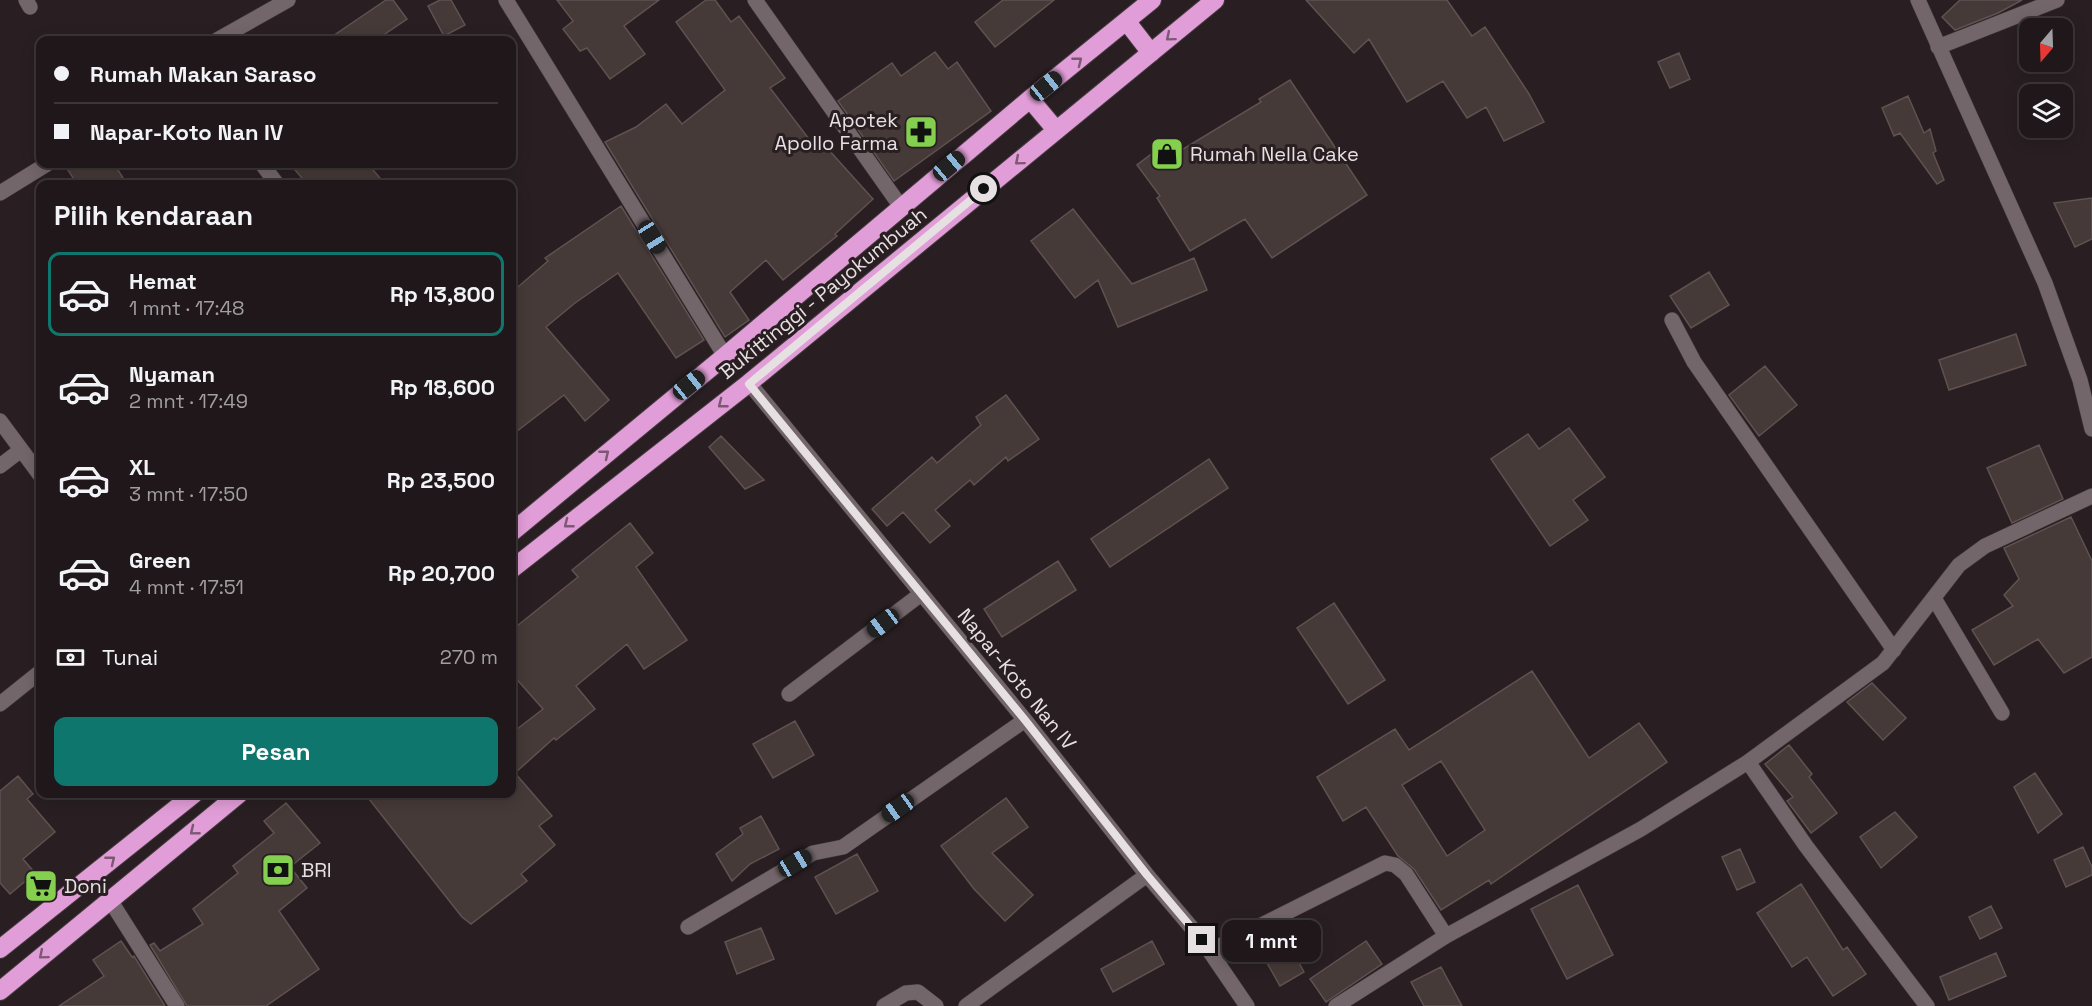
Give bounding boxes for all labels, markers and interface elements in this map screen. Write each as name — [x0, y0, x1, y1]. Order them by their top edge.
north arrow — [2019, 18, 2073, 72]
map controls — [2019, 18, 2073, 138]
one-way arrow — [1166, 30, 1177, 41]
one-way arrow — [1071, 57, 1082, 68]
text: Rumah Makan Saraso — [90, 60, 316, 88]
car — [1026, 68, 1066, 104]
button: layers — [2019, 84, 2073, 138]
place label: Apotek Apollo Farma — [774, 107, 898, 156]
pharmacy icon: Apotek Apollo Farma — [903, 114, 939, 150]
text: Napar-Koto Nan IV — [90, 118, 283, 146]
shop icon: Rumah Nella Cake — [1149, 136, 1185, 172]
place label: Rumah Nella Cake — [1190, 141, 1359, 167]
car — [929, 148, 969, 184]
one-way arrow — [1015, 153, 1026, 164]
route start — [970, 175, 997, 202]
text: Pilih kendaraan — [54, 198, 253, 233]
street label: Bukittinggi - Payokumbuah — [714, 201, 932, 385]
car — [635, 217, 669, 257]
icon: car — [57, 267, 111, 321]
text: Hemat — [129, 267, 197, 295]
text: Rp 13,800 — [390, 280, 495, 308]
text: 1 mnt · 17:48 — [129, 295, 245, 321]
icon: car — [57, 360, 111, 414]
text: Nyaman — [129, 360, 215, 388]
car — [669, 367, 709, 403]
text: Rp 18,600 — [390, 373, 495, 401]
text: 2 mnt · 17:49 — [129, 388, 248, 414]
one-way arrow — [718, 397, 729, 408]
one-way arrow — [598, 451, 609, 462]
icon: car — [57, 453, 111, 507]
text: XL — [129, 453, 155, 481]
text: Rp 23,500 — [387, 466, 495, 494]
text: 3 mnt · 17:50 — [129, 481, 248, 507]
one-way arrow — [564, 517, 575, 528]
icon: car — [57, 546, 111, 600]
text: Green — [129, 546, 191, 574]
text: Rp 20,700 — [388, 559, 495, 587]
text: 4 mnt · 17:51 — [129, 574, 244, 600]
street label: Napar-Koto Nan IV — [952, 603, 1082, 755]
car — [863, 605, 903, 641]
icon: cash — [54, 641, 87, 674]
text: Tunai — [102, 643, 158, 671]
text: 270 m — [440, 644, 498, 670]
button: Pesan — [54, 717, 498, 786]
car — [878, 790, 918, 826]
one-way arrow — [190, 823, 201, 834]
car — [775, 846, 815, 880]
bank icon: BRI — [260, 852, 296, 888]
one-way arrow — [104, 856, 115, 867]
place label: BRI — [301, 857, 332, 883]
supermarket icon: Doni — [23, 868, 59, 904]
place label: Doni — [64, 873, 107, 899]
callout: 1 mnt — [1223, 919, 1322, 961]
route end — [1188, 926, 1215, 953]
text: 1 mnt — [1245, 928, 1298, 954]
one-way arrow — [39, 947, 50, 958]

